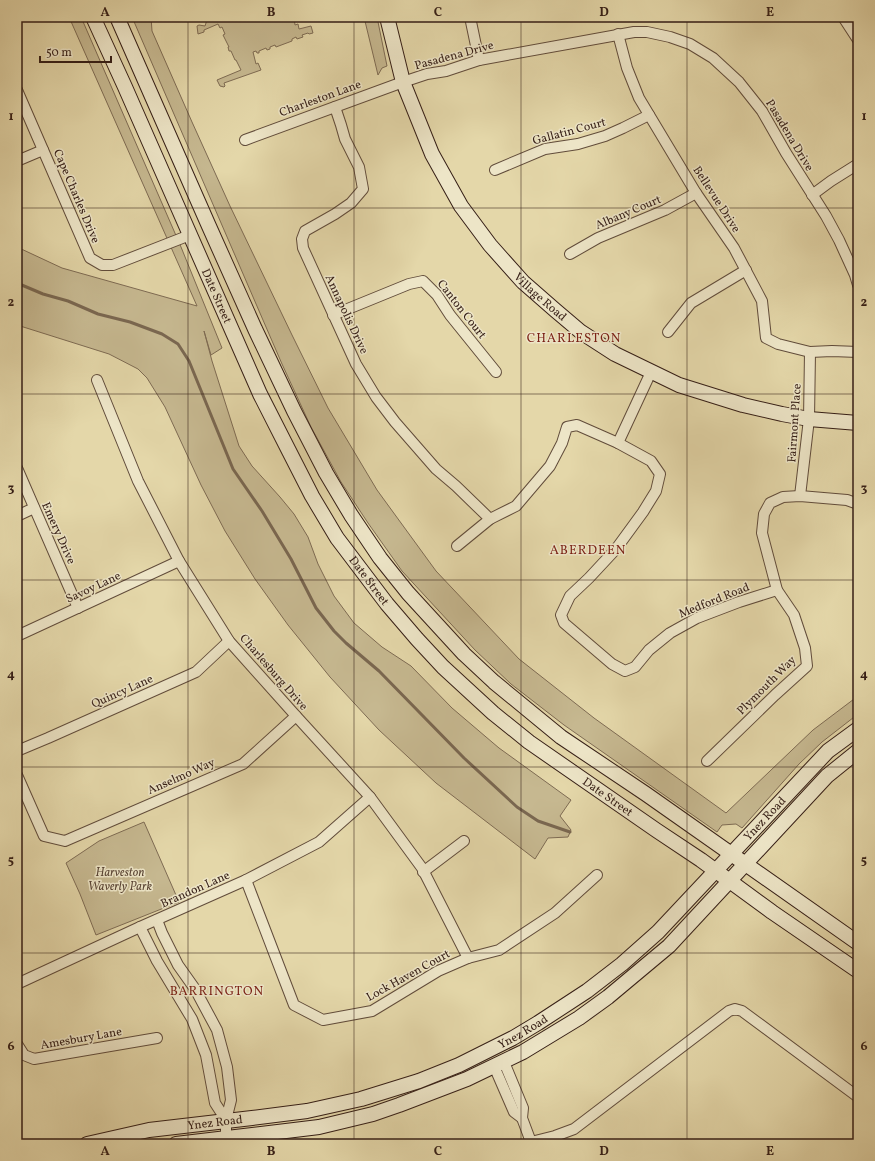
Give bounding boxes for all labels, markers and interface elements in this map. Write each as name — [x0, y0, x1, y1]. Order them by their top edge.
text: A — [100, 4, 110, 22]
text: B — [267, 4, 276, 22]
text: C — [434, 4, 442, 22]
text: D — [599, 4, 609, 22]
text: E — [766, 4, 774, 22]
scale bar — [40, 38, 111, 64]
street label: Pasadena Drive — [413, 38, 496, 74]
text: 50 m — [46, 45, 72, 61]
street label: Charleston Lane — [277, 77, 364, 121]
street label: Pasadena Drive — [761, 97, 817, 175]
text: 1 — [8, 108, 14, 126]
text: 1 — [861, 108, 867, 126]
street label: Gallatin Court — [531, 114, 608, 149]
street label: Cape Charles Drive — [49, 147, 103, 246]
street label: Bellevue Drive — [689, 163, 744, 236]
street label: Albany Court — [593, 192, 664, 234]
street label: Date Street — [197, 266, 235, 326]
street label: Village Road — [510, 270, 570, 325]
street label: Annapolis Drive — [321, 272, 372, 357]
street label: Canton Court — [433, 277, 489, 343]
text: 2 — [8, 294, 15, 312]
text: 2 — [861, 294, 868, 312]
district label: CHARLESTON — [527, 330, 621, 348]
street label: Fairmont Place — [784, 383, 806, 463]
text: 3 — [8, 480, 15, 498]
text: 3 — [861, 480, 868, 498]
street label: Emery Drive — [37, 500, 79, 567]
district label: ABERDEEN — [550, 542, 626, 560]
street label: Date Street — [344, 553, 392, 609]
street label: Savoy Lane — [63, 568, 124, 608]
street label: Medford Road — [677, 579, 752, 622]
street label: Charlesburg Drive — [236, 631, 311, 715]
street label: Plymouth Way — [734, 652, 800, 719]
text: 4 — [7, 666, 15, 684]
text: 4 — [860, 666, 868, 684]
street label: Quincy Lane — [89, 671, 156, 713]
street label: Anselmo Way — [145, 755, 218, 799]
street label: Date Street — [579, 774, 636, 821]
street label: Ynez Road — [741, 793, 790, 845]
text: 5 — [8, 852, 14, 870]
text: 5 — [861, 852, 867, 870]
park label: Harveston Waverly Park — [88, 865, 152, 895]
street label: Brandon Lane — [158, 867, 233, 912]
street label: Lock Haven Court — [364, 946, 453, 1006]
district label: BARRINGTON — [170, 983, 264, 1001]
street label: Ynez Road — [496, 1011, 552, 1053]
street label: Amesbury Lane — [39, 1024, 123, 1054]
text: 6 — [7, 1038, 15, 1056]
text: 6 — [860, 1038, 868, 1056]
street label: Ynez Road — [187, 1112, 244, 1134]
text: A — [100, 1143, 110, 1161]
text: B — [267, 1143, 276, 1161]
text: C — [434, 1143, 442, 1161]
text: D — [599, 1143, 609, 1161]
text: E — [766, 1143, 774, 1161]

